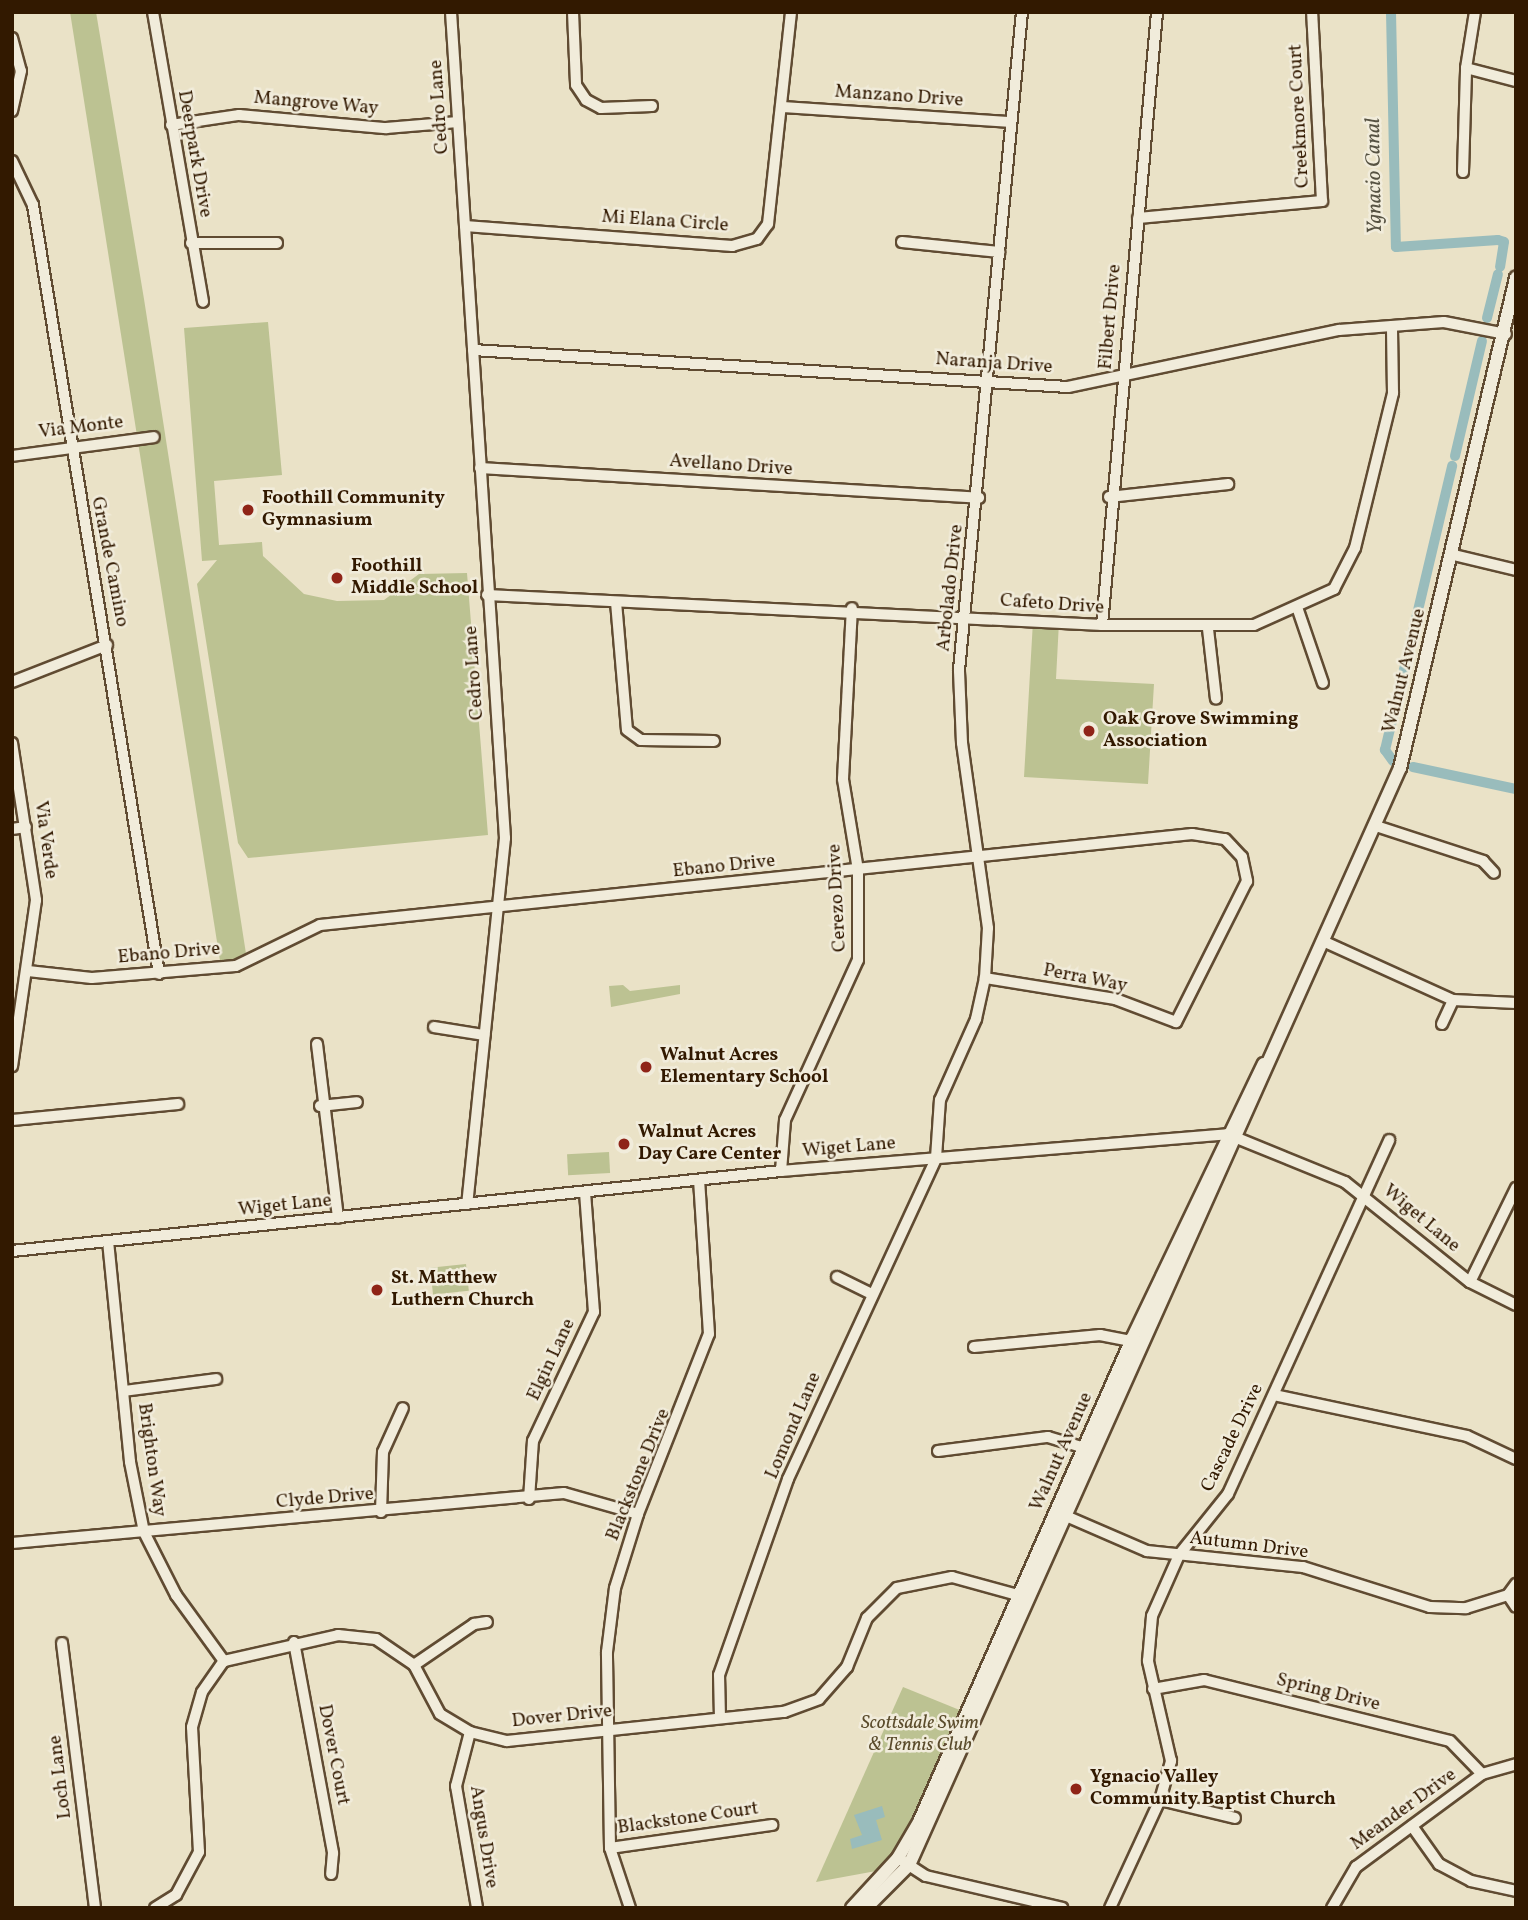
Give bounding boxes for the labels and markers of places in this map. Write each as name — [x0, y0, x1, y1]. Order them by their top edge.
place label: Foothill Community Gymnasium — [262, 488, 445, 532]
marker: Foothill Community Gymnasium — [240, 502, 256, 518]
place label: Foothill Middle School — [351, 556, 478, 600]
marker: Foothill Middle School — [329, 570, 345, 586]
place label: Oak Grove Swimming Association — [1103, 709, 1299, 753]
marker: Oak Grove Swimming Association — [1081, 723, 1097, 739]
place label: Walnut Acres Elementary School — [660, 1045, 829, 1089]
marker: Walnut Acres Elementary School — [638, 1059, 654, 1075]
place label: Walnut Acres Day Care Center — [638, 1122, 781, 1166]
marker: Walnut Acres Day Care Center — [616, 1136, 632, 1152]
place label: St. Matthew Luthern Church — [391, 1268, 534, 1312]
marker: St. Matthew Luthern Church — [369, 1282, 385, 1298]
place label: Ygnacio Valley Community Baptist Church — [1090, 1767, 1336, 1811]
marker: Ygnacio Valley Community Baptist Church — [1068, 1781, 1084, 1797]

